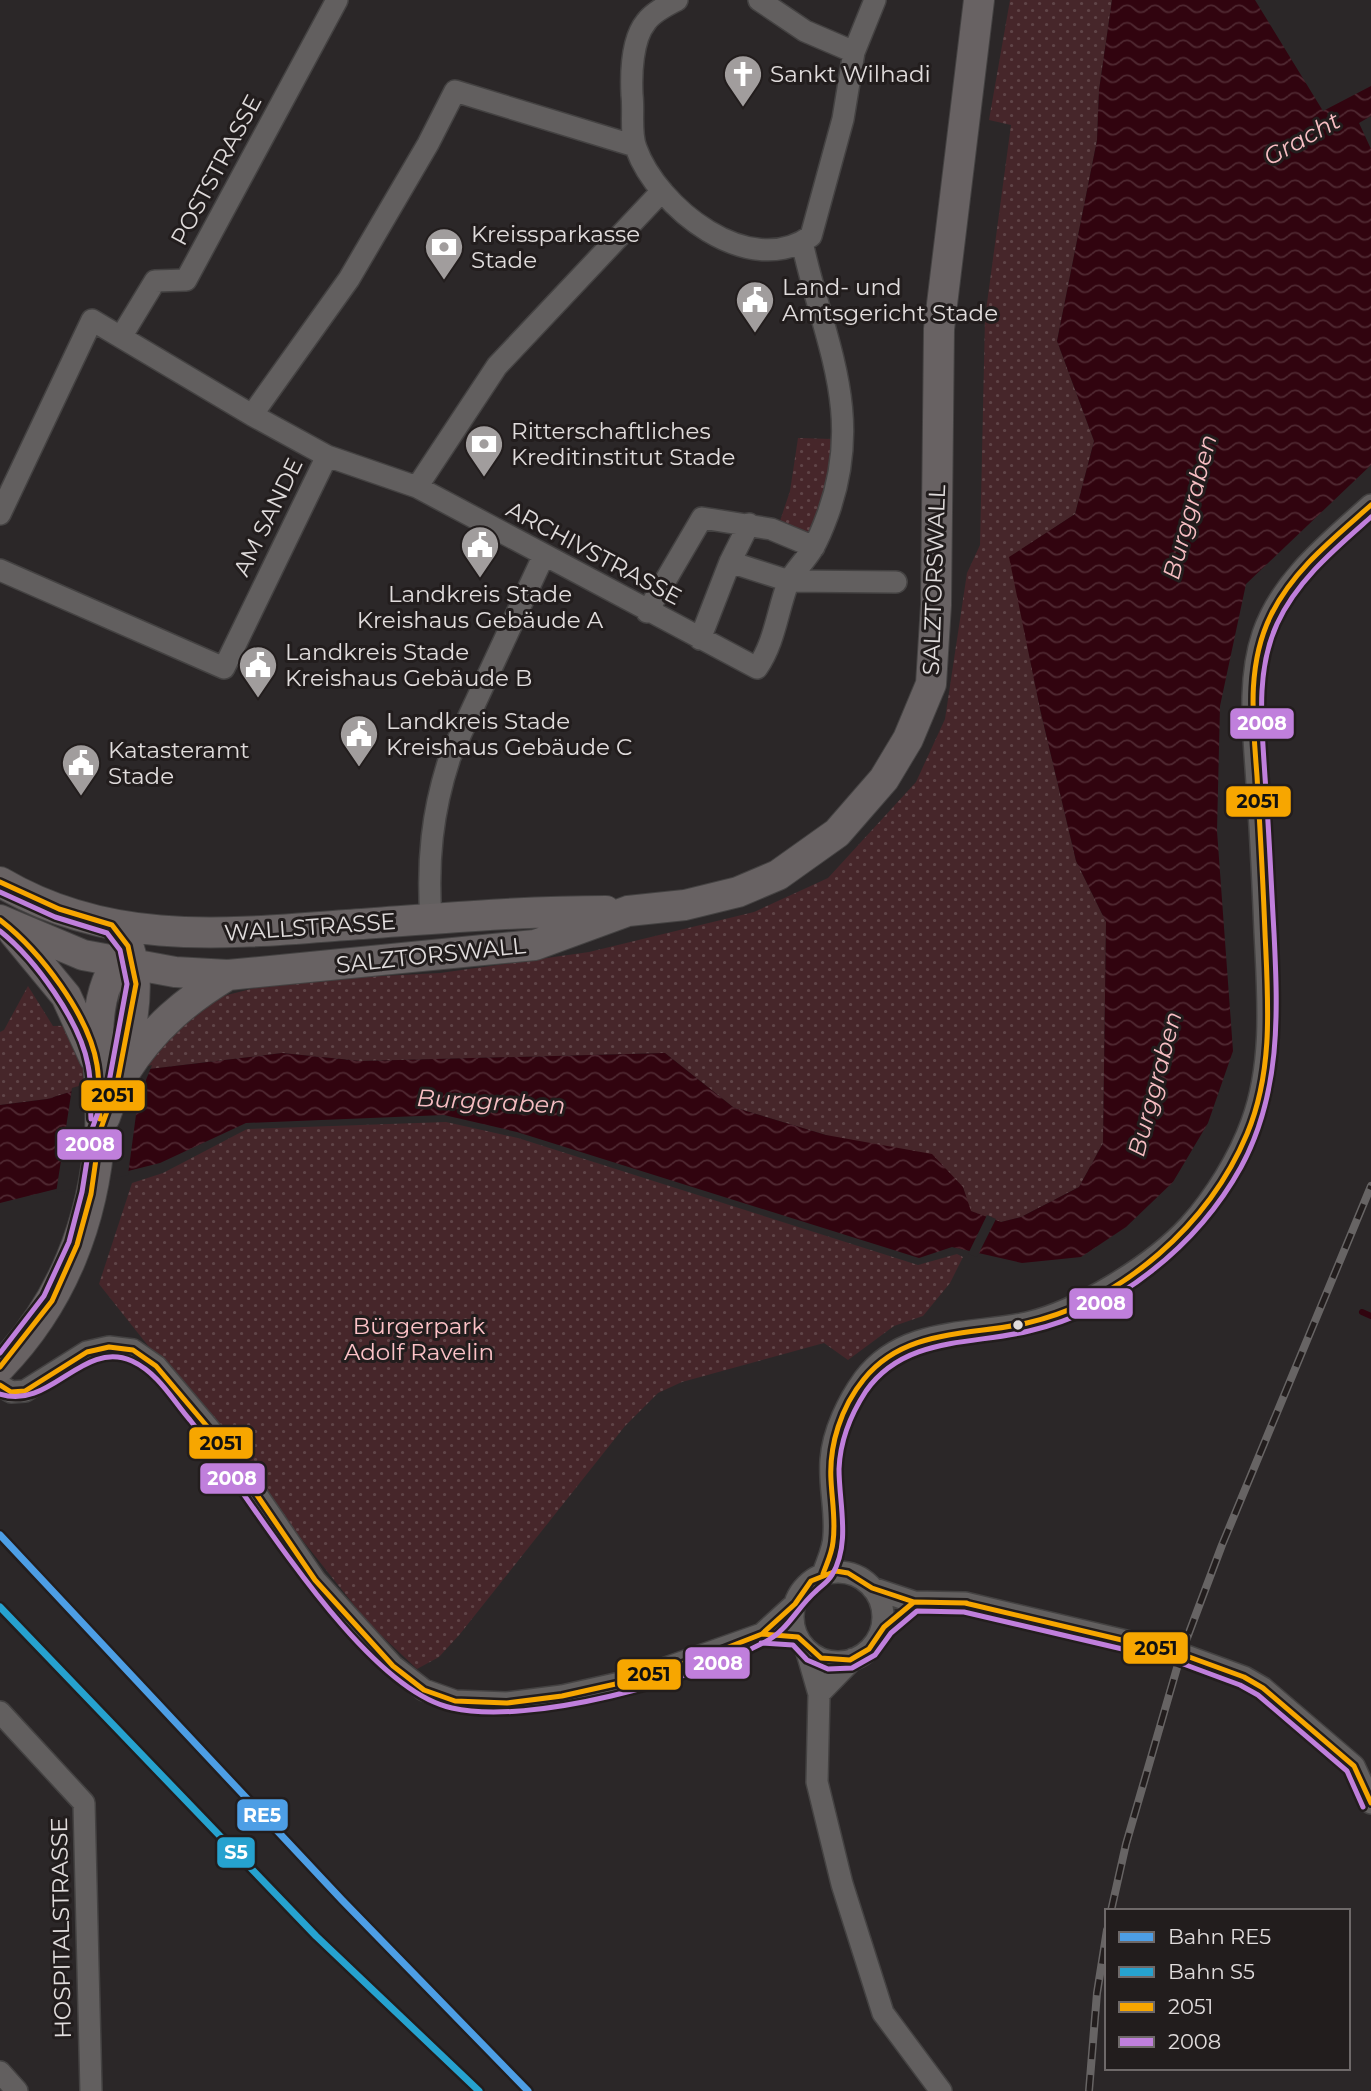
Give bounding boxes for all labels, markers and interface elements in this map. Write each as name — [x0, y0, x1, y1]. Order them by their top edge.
church icon: Sankt Wilhadi — [722, 53, 764, 108]
place label: Sankt Wilhadi — [770, 60, 931, 88]
street label: POSTSTRASSE — [165, 90, 267, 250]
water label: Gracht — [1258, 106, 1345, 171]
place label: Kreissparkasse Stade — [471, 220, 640, 274]
bank icon: Kreissparkasse Stade — [423, 226, 465, 281]
place label: Land- und Amtsgericht Stade — [782, 273, 998, 327]
public building icon: Land- und Amtsgericht Stade — [734, 279, 776, 334]
place label: Ritterschaftliches Kreditinstitut Stade — [511, 417, 735, 471]
bank icon: Ritterschaftliches Kreditinstitut Stade — [463, 423, 505, 478]
water label: Burggraben — [1156, 431, 1223, 583]
street label: AM SANDE — [227, 453, 309, 581]
street label: SALZTORSWALL — [917, 484, 951, 676]
street label: ARCHIVSTRASSE — [502, 495, 686, 611]
public building icon: Landkreis Stade Kreishaus Gebäude A — [459, 524, 501, 579]
place label: Landkreis Stade Kreishaus Gebäude A — [357, 580, 604, 634]
place label: Landkreis Stade Kreishaus Gebäude B — [285, 638, 532, 692]
public building icon: Landkreis Stade Kreishaus Gebäude B — [237, 644, 279, 699]
place label: Landkreis Stade Kreishaus Gebäude C — [386, 707, 632, 761]
line badge: 2008 — [1229, 707, 1295, 740]
text: 2008 — [1237, 712, 1287, 735]
public building icon: Landkreis Stade Kreishaus Gebäude C — [338, 713, 380, 768]
place label: Katasteramt Stade — [108, 736, 250, 790]
public building icon: Katasteramt Stade — [60, 742, 102, 797]
line badge: 2051 — [1225, 785, 1292, 818]
text: 2051 — [1237, 790, 1279, 813]
street label: WALLSTRASSE — [223, 907, 397, 947]
street label: SALZTORSWALL — [335, 931, 528, 979]
water label: Burggraben — [1121, 1008, 1188, 1160]
line badge: 2051 — [80, 1079, 146, 1112]
water label: Burggraben — [416, 1083, 566, 1120]
text: 2051 — [92, 1084, 134, 1107]
line badge: 2008 — [56, 1128, 123, 1161]
text: 2008 — [65, 1133, 115, 1156]
line badge: 2008 — [1068, 1287, 1134, 1320]
text: 2008 — [1076, 1292, 1126, 1315]
park label: Bürgerpark Adolf Ravelin — [344, 1312, 494, 1366]
unlabelled marker — [1011, 1318, 1025, 1332]
line badge: 2051 — [188, 1426, 254, 1460]
text: 2051 — [200, 1432, 242, 1455]
line badge: 2008 — [199, 1462, 266, 1495]
text: 2008 — [207, 1467, 257, 1490]
line badge: 2051 — [1122, 1631, 1189, 1665]
text: 2051 — [1135, 1637, 1177, 1660]
line badge: 2008 — [684, 1646, 751, 1680]
text: 2008 — [693, 1652, 743, 1675]
line badge: 2051 — [616, 1658, 682, 1691]
text: 2051 — [628, 1663, 670, 1686]
line badge: RE5 — [236, 1798, 289, 1832]
text: RE5 — [243, 1804, 281, 1827]
street label: HOSPITALSTRASSE — [45, 1817, 77, 2039]
line badge: S5 — [216, 1836, 256, 1869]
text: S5 — [224, 1841, 248, 1864]
legend — [1105, 1909, 1350, 2070]
text: Bahn RE5 — [1168, 1924, 1271, 1949]
text: Bahn S5 — [1168, 1959, 1255, 1984]
text: 2051 — [1168, 1994, 1213, 2019]
text: 2008 — [1168, 2029, 1221, 2054]

